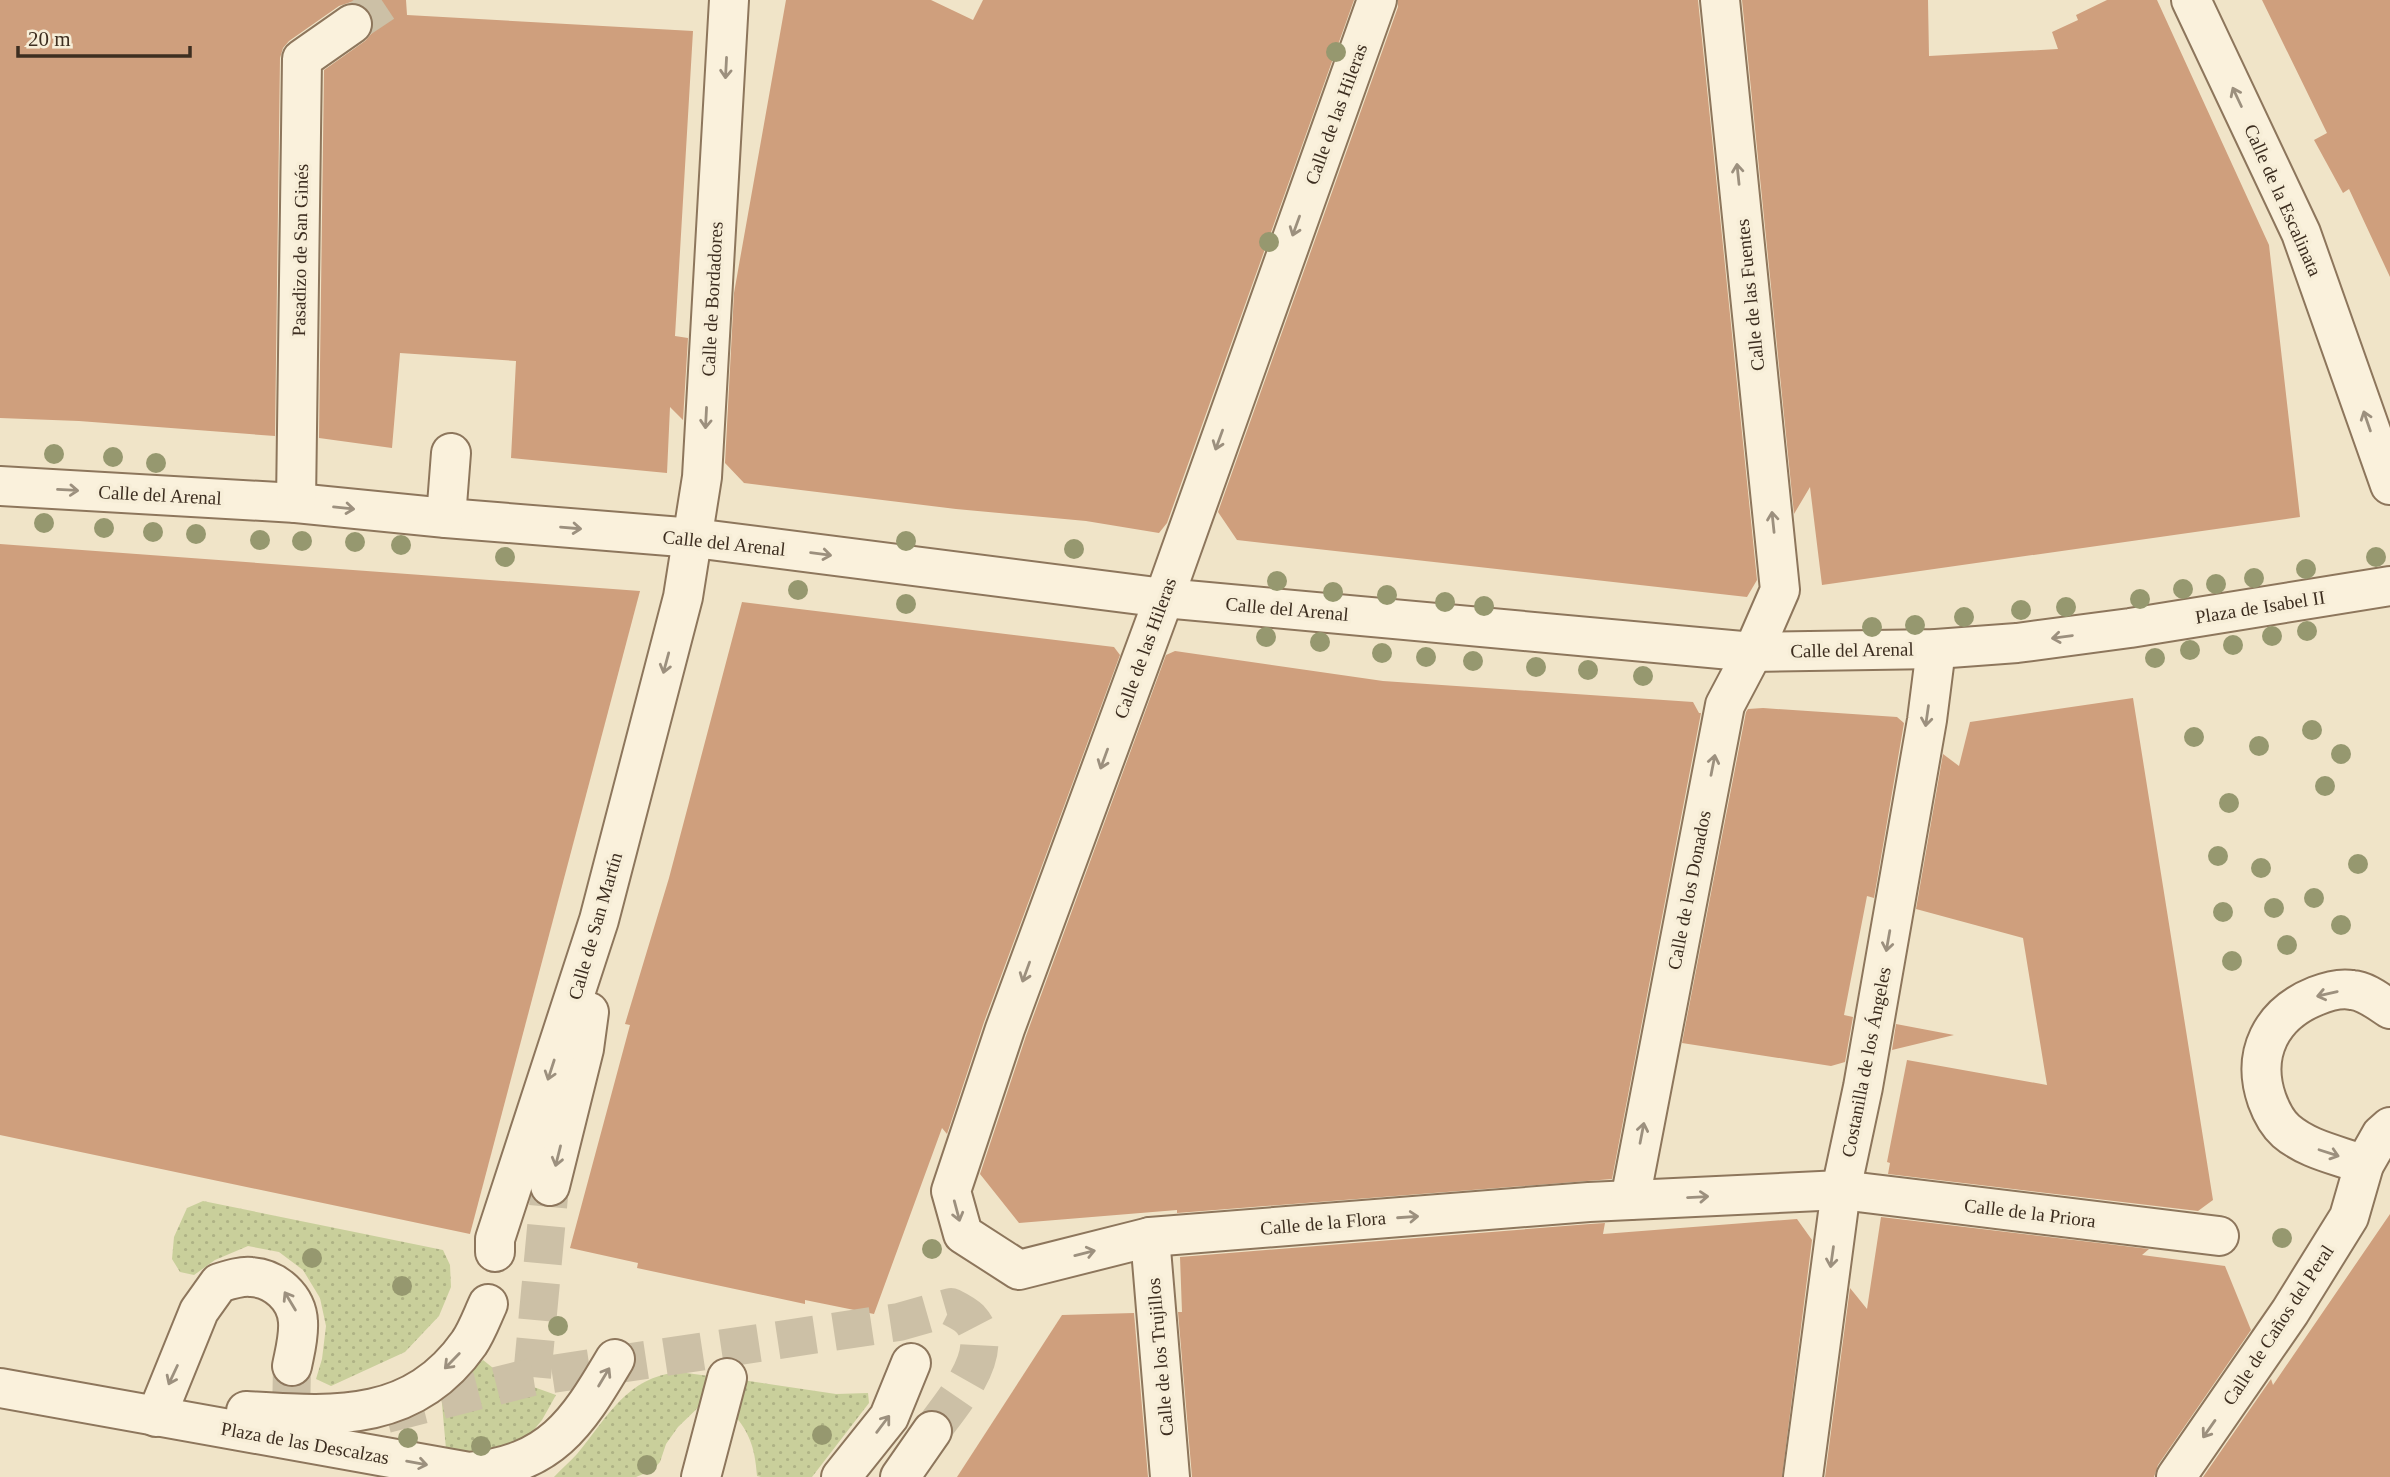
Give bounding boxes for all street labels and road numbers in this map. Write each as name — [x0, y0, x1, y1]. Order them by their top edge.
street label: Calle de las Hileras — [1301, 41, 1371, 187]
street label: Calle de la Escalinata — [2240, 121, 2326, 280]
street label: Pasadizo de San Ginés — [288, 164, 312, 336]
street label: Calle de las Fuentes — [1732, 218, 1768, 372]
street label: Calle de Bordadores — [697, 221, 727, 377]
street label: Calle del Arenal — [98, 481, 222, 509]
street label: Calle del Arenal — [662, 526, 786, 560]
street label: Calle de las Hileras — [1110, 575, 1180, 721]
street label: Plaza de Isabel II — [2193, 586, 2327, 628]
street label: Calle del Arenal — [1225, 593, 1349, 625]
street label: Calle del Arenal — [1790, 638, 1914, 662]
street label: Calle de los Donados — [1663, 808, 1715, 972]
street label: Calle de San Martín — [564, 849, 626, 1002]
street label: Costanilla de los Ángeles — [1837, 965, 1895, 1159]
street label: Calle de la Priora — [1963, 1195, 2098, 1232]
street label: Calle de la Flora — [1259, 1207, 1387, 1239]
street label: Calle de Caños del Peral — [2218, 1241, 2338, 1409]
street label: Calle de los Trujillos — [1143, 1277, 1177, 1437]
street label: Plaza de las Descalzas — [219, 1418, 391, 1468]

